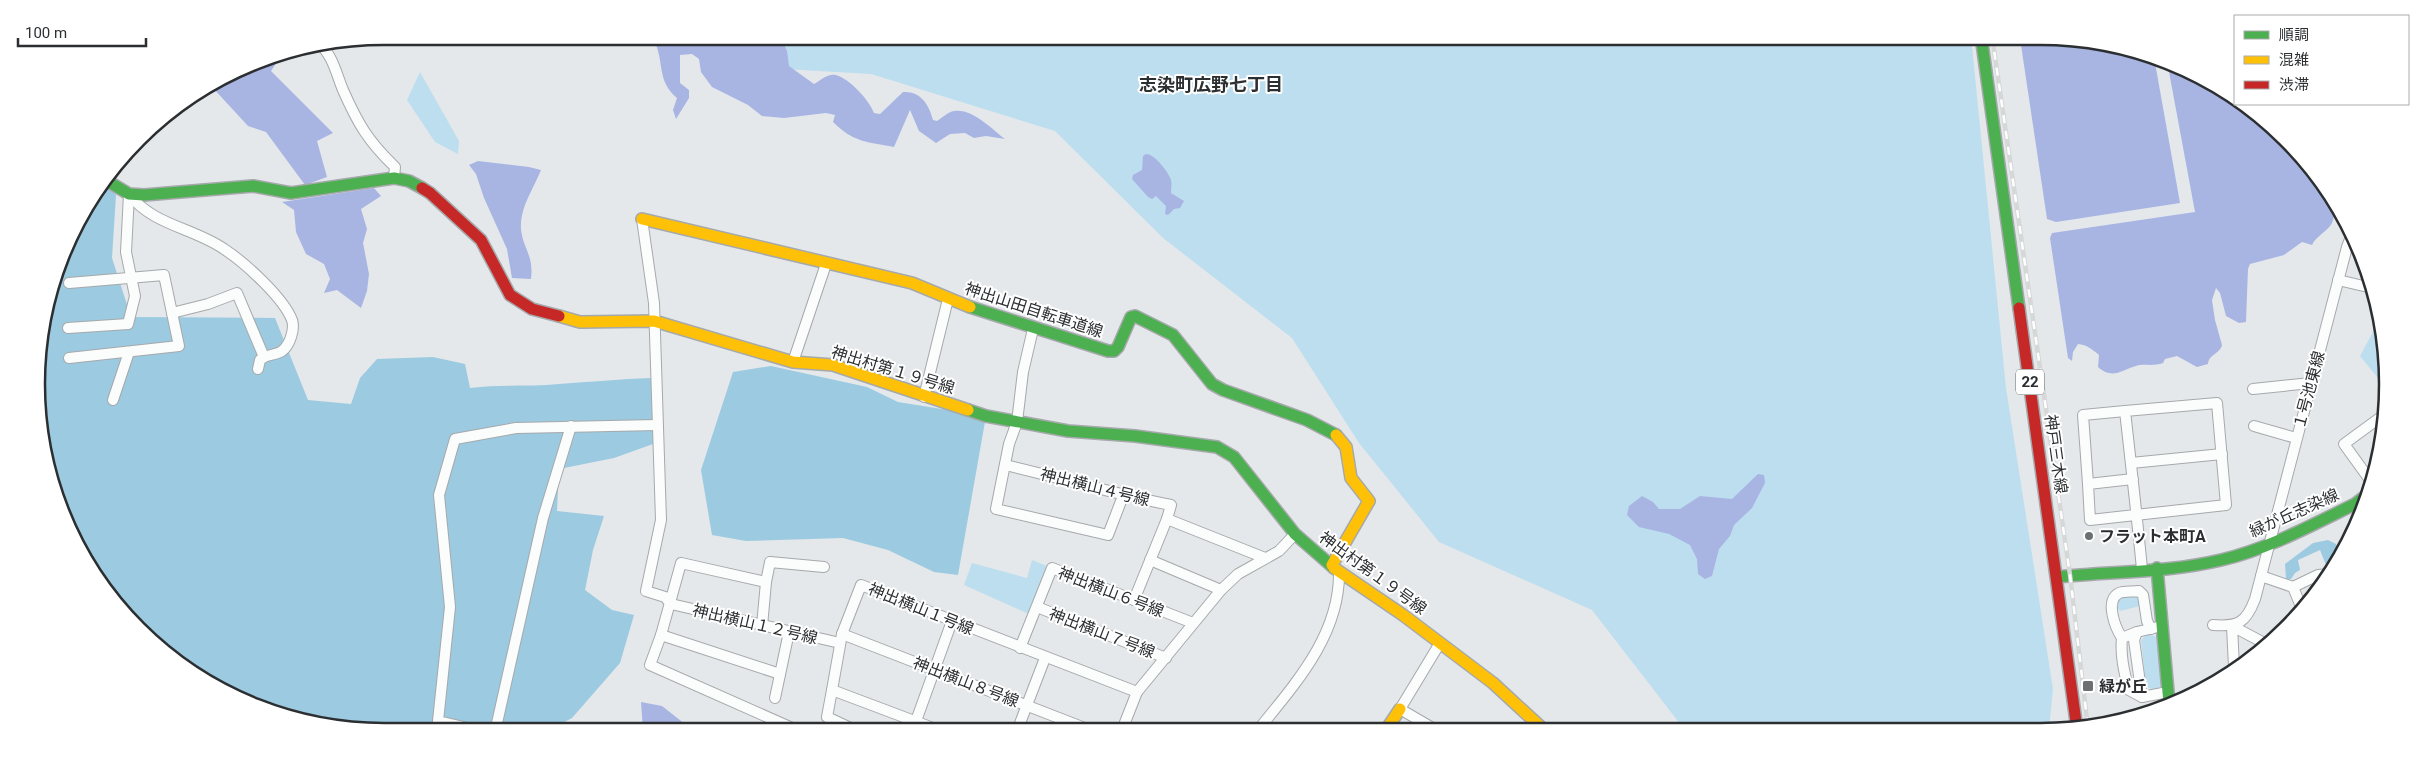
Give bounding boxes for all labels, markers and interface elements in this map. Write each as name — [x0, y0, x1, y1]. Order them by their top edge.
scale bar — [18, 15, 145, 47]
legend — [2234, 15, 2409, 105]
text: 100 m — [25, 24, 67, 42]
text: 順調 — [2279, 26, 2309, 44]
text: 混雑 — [2279, 51, 2309, 69]
district label: 志染町広野七丁目 — [1139, 74, 1283, 95]
text: 渋滞 — [2279, 76, 2309, 94]
street label: 神出山田自転車道線 — [963, 279, 1105, 341]
street label: 神出村第１９号線 — [829, 342, 957, 398]
street label: １号池東線 — [2289, 349, 2329, 431]
road number: 22 — [2016, 370, 2044, 394]
street label: 神戸三木線 — [2041, 413, 2071, 495]
street label: 神出横山４号線 — [1038, 464, 1152, 510]
street label: 緑が丘志染線 — [2246, 485, 2342, 541]
place label: フラット本町A — [2099, 527, 2206, 546]
street label: 神出村第１９号線 — [1316, 528, 1430, 618]
marker: フラット本町A — [2083, 530, 2095, 542]
street label: 神出横山６号線 — [1055, 563, 1167, 621]
street label: 神出横山１号線 — [866, 579, 976, 639]
street label: 神出横山１２号線 — [690, 600, 820, 648]
street label: 神出横山７号線 — [1046, 604, 1158, 662]
street label: 神出横山８号線 — [910, 653, 1022, 711]
place label: 緑が丘 — [2099, 677, 2147, 696]
marker: 緑が丘 — [2081, 679, 2095, 693]

